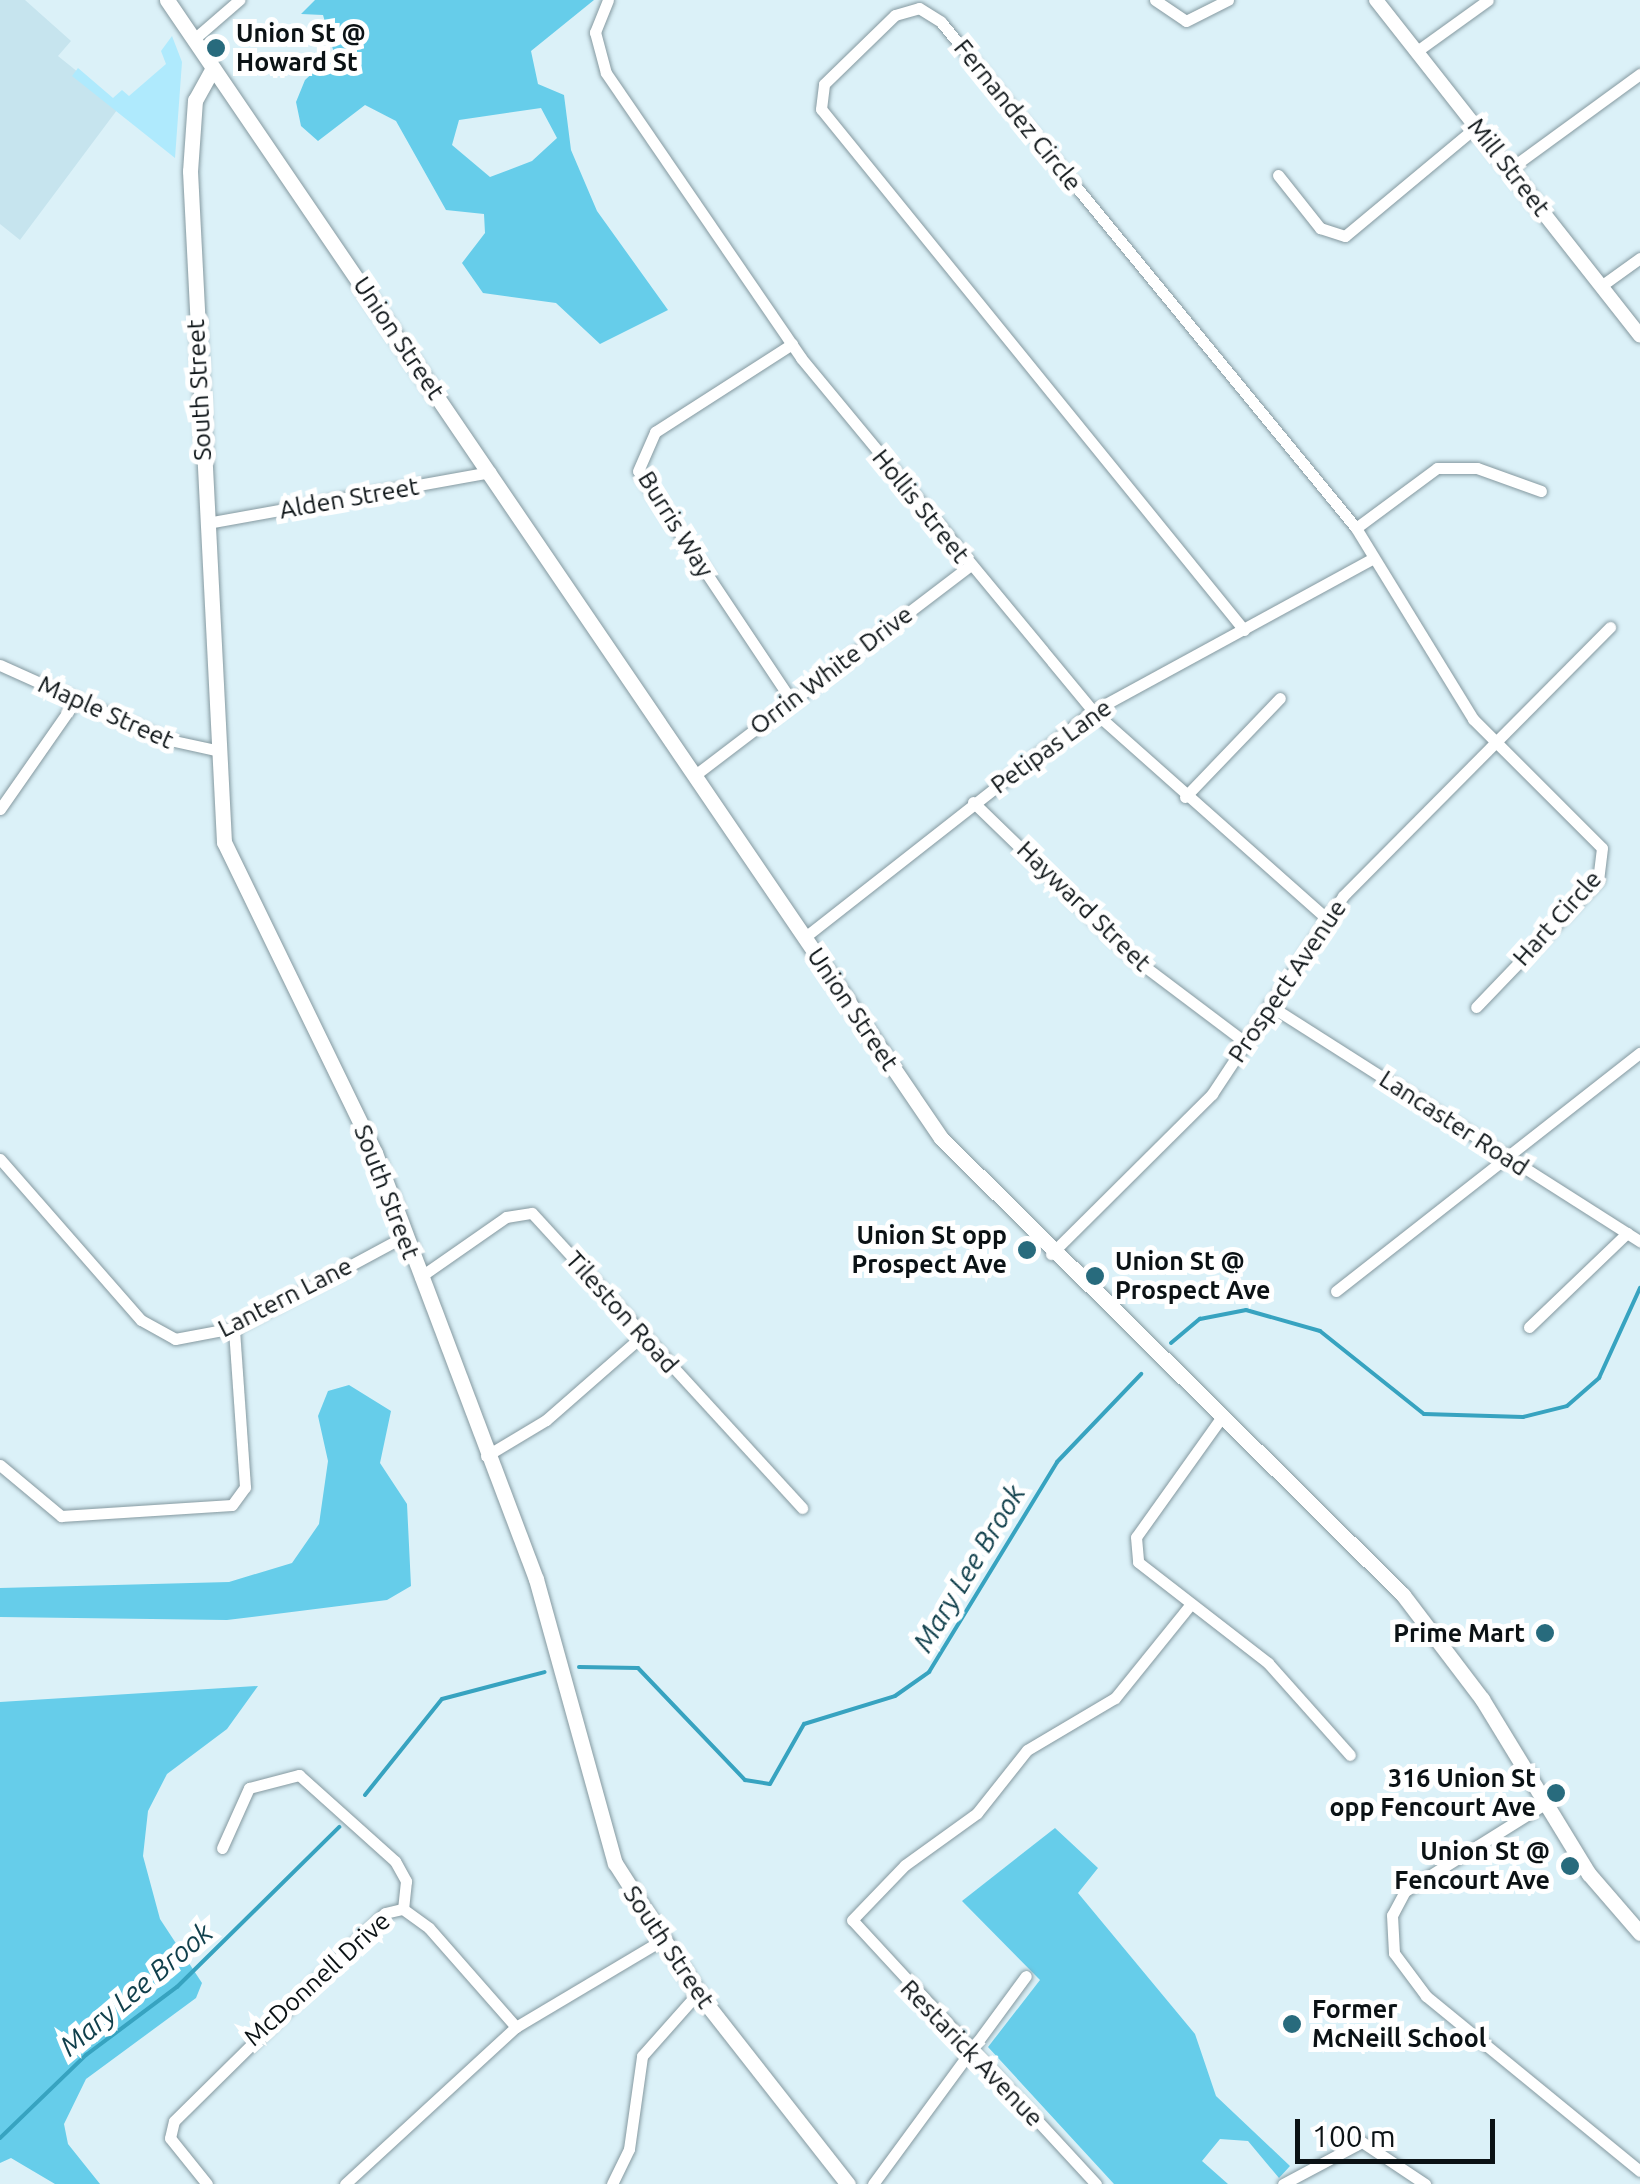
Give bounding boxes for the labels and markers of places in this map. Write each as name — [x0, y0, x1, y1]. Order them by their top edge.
place label: Union St @ Howard St — [236, 19, 366, 78]
marker: Union St @ Howard St — [205, 37, 227, 59]
place label: Union St opp Prospect Ave — [852, 1221, 1007, 1280]
marker: Union St opp Prospect Ave — [1016, 1239, 1038, 1261]
place label: Union St @ Prospect Ave — [1115, 1247, 1270, 1306]
marker: Union St @ Prospect Ave — [1084, 1265, 1106, 1287]
place label: Prime Mart — [1393, 1618, 1525, 1648]
marker: Prime Mart — [1534, 1622, 1556, 1644]
place label: 316 Union St opp Fencourt Ave — [1329, 1764, 1536, 1823]
marker: 316 Union St opp Fencourt Ave — [1545, 1782, 1567, 1804]
place label: Union St @ Fencourt Ave — [1394, 1837, 1550, 1896]
marker: Union St @ Fencourt Ave — [1559, 1855, 1581, 1877]
place label: Former McNeill School — [1312, 1995, 1486, 2054]
marker: Former McNeill School — [1281, 2013, 1303, 2035]

